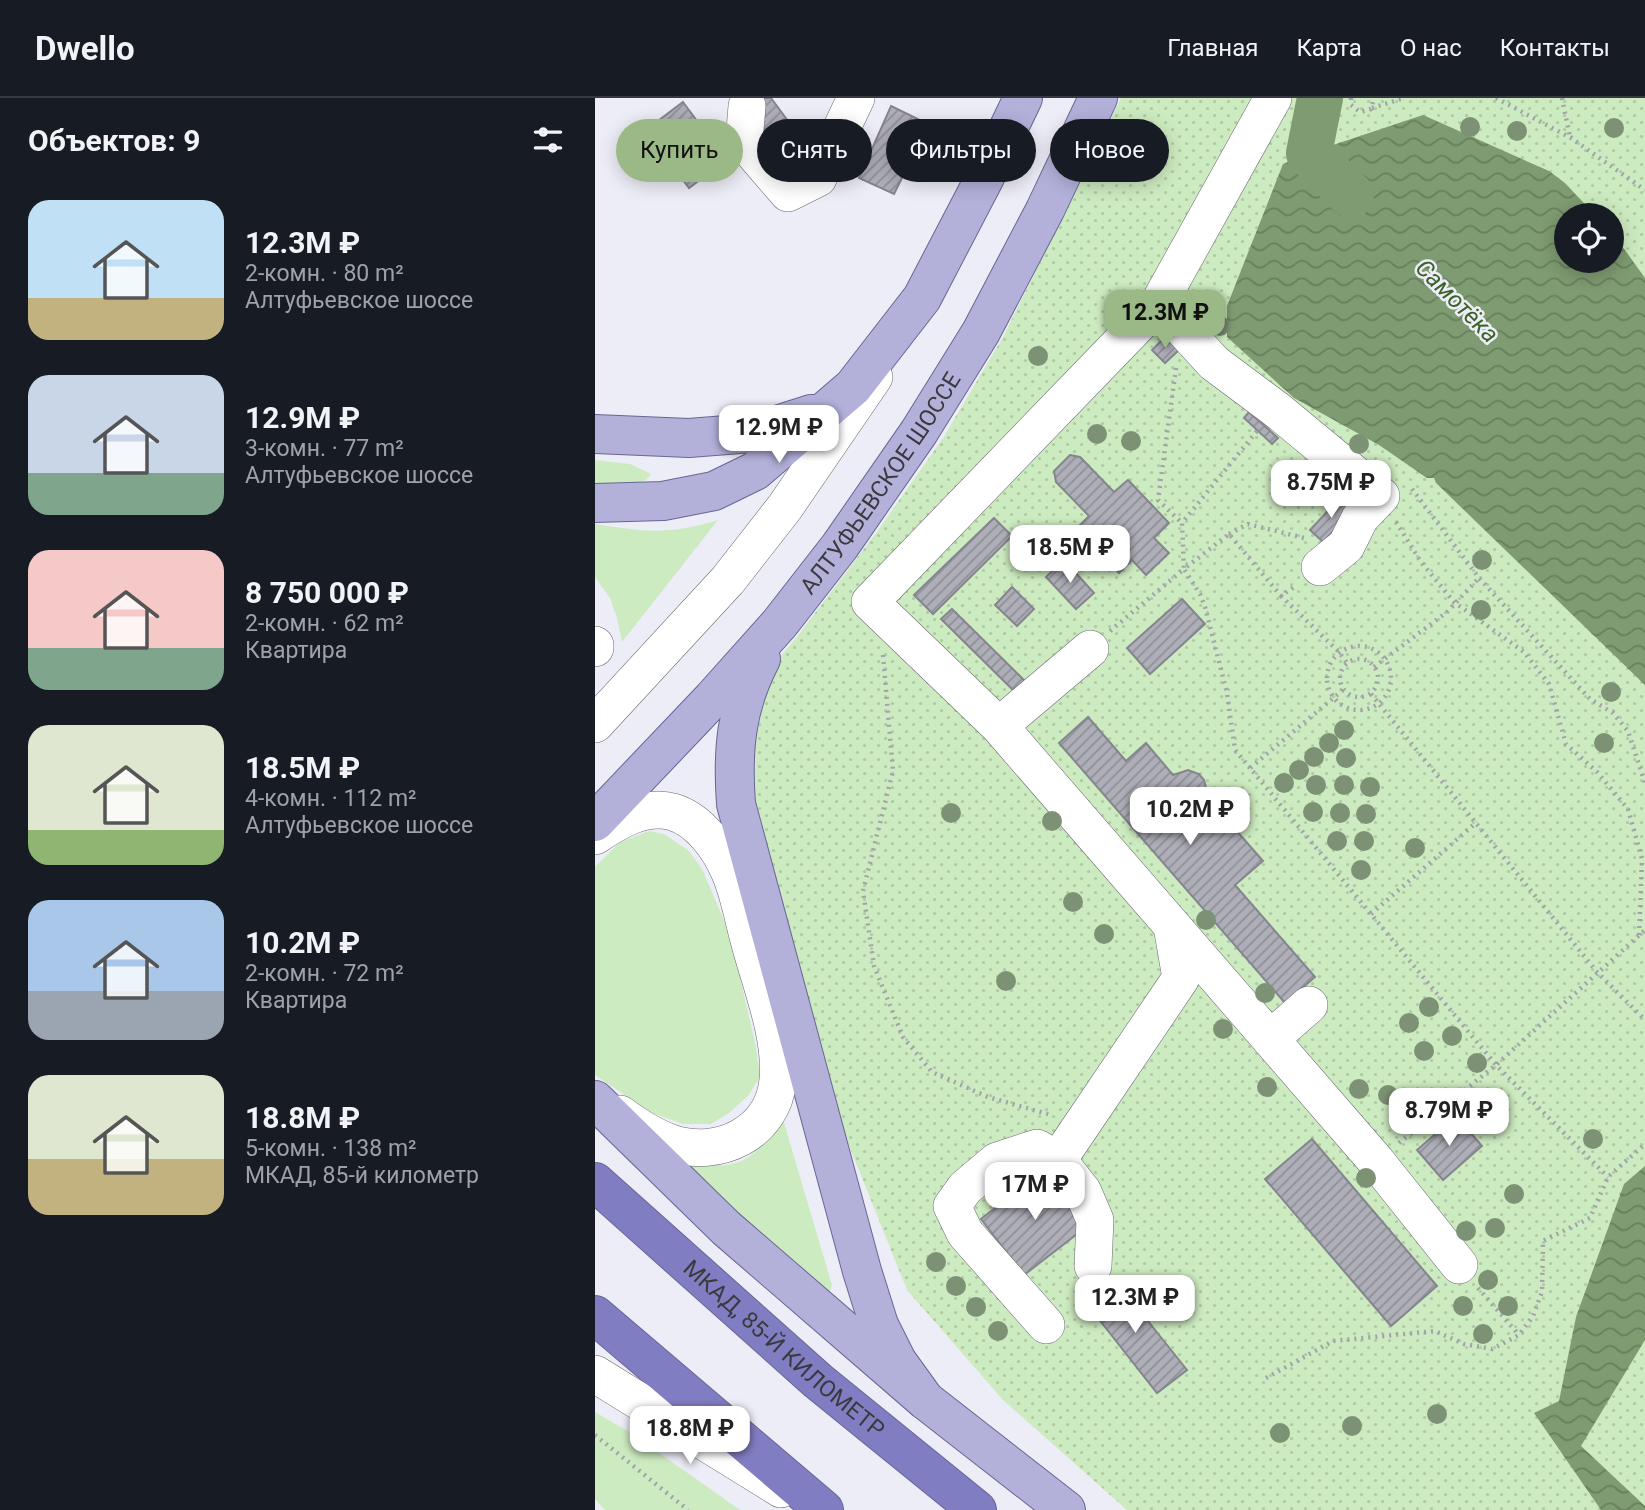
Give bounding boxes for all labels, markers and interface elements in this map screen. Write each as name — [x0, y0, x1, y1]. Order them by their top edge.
text: Dwello — [35, 29, 135, 68]
text: Главная — [1167, 34, 1258, 62]
text: Карта — [1296, 34, 1362, 62]
text: О нас — [1400, 34, 1462, 62]
text: Контакты — [1500, 34, 1610, 62]
chip: Купить — [616, 119, 743, 182]
chip: Снять — [757, 119, 872, 182]
chip: Фильтры — [886, 119, 1036, 182]
chip: Новое — [1050, 119, 1169, 182]
icon: filters — [529, 121, 567, 159]
text: Объектов: 9 — [28, 123, 200, 158]
map controls — [1554, 203, 1624, 273]
button: locate — [1554, 203, 1624, 273]
text: 12.3M ₽ — [245, 225, 360, 260]
icon: home — [84, 228, 168, 312]
water label: Самотёка — [1410, 254, 1504, 348]
text: 2-комн. · 80 m² — [245, 260, 404, 287]
text: Алтуфьевское шоссе — [245, 287, 473, 314]
pin: 12.3M ₽ — [1100, 290, 1230, 350]
text: 12.3M ₽ — [1121, 299, 1209, 326]
street label: АЛТУФЬЕВСКОЕ ШОССЕ — [794, 367, 966, 599]
text: 12.9M ₽ — [245, 400, 360, 435]
icon: home — [84, 403, 168, 487]
pin: 12.9M ₽ — [714, 406, 844, 465]
text: 12.9M ₽ — [735, 414, 823, 441]
text: 3-комн. · 77 m² — [245, 435, 404, 462]
pin: 8.75M ₽ — [1266, 460, 1396, 520]
text: Алтуфьевское шоссе — [245, 462, 473, 489]
text: 8.75M ₽ — [1287, 469, 1375, 496]
pin: 18.5M ₽ — [1005, 526, 1135, 585]
text: 18.5M ₽ — [1026, 534, 1114, 561]
text: 8 750 000 ₽ — [245, 575, 409, 610]
icon: home — [84, 578, 168, 662]
text: 2-комн. · 62 m² — [245, 610, 404, 637]
text: Квартира — [245, 637, 347, 664]
text: 18.5M ₽ — [245, 750, 360, 785]
icon: home — [84, 753, 168, 837]
text: 4-комн. · 112 m² — [245, 785, 417, 812]
pin: 10.2M ₽ — [1125, 788, 1255, 847]
text: 10.2M ₽ — [1146, 796, 1234, 823]
text: Алтуфьевское шоссе — [245, 812, 473, 839]
text: 10.2M ₽ — [245, 925, 360, 960]
icon: home — [84, 928, 168, 1012]
text: 2-комн. · 72 m² — [245, 960, 404, 987]
text: Квартира — [245, 987, 347, 1014]
pin: 8.79M ₽ — [1384, 1088, 1514, 1148]
text: 8.79M ₽ — [1405, 1097, 1493, 1124]
text: 18.8M ₽ — [245, 1100, 360, 1135]
icon: home — [84, 1103, 168, 1187]
text: 5-комн. · 138 m² — [245, 1135, 417, 1162]
text: МКАД, 85-й километр — [245, 1162, 479, 1189]
pin: 17M ₽ — [986, 1162, 1084, 1222]
text: 17M ₽ — [1001, 1171, 1069, 1198]
street label: МКАД, 85-Й КИЛОМЕТР — [678, 1254, 890, 1443]
pin: 12.3M ₽ — [1070, 1276, 1200, 1335]
text: 12.3M ₽ — [1091, 1284, 1179, 1311]
pin: 18.8M ₽ — [625, 1406, 755, 1466]
text: 18.8M ₽ — [646, 1415, 734, 1442]

